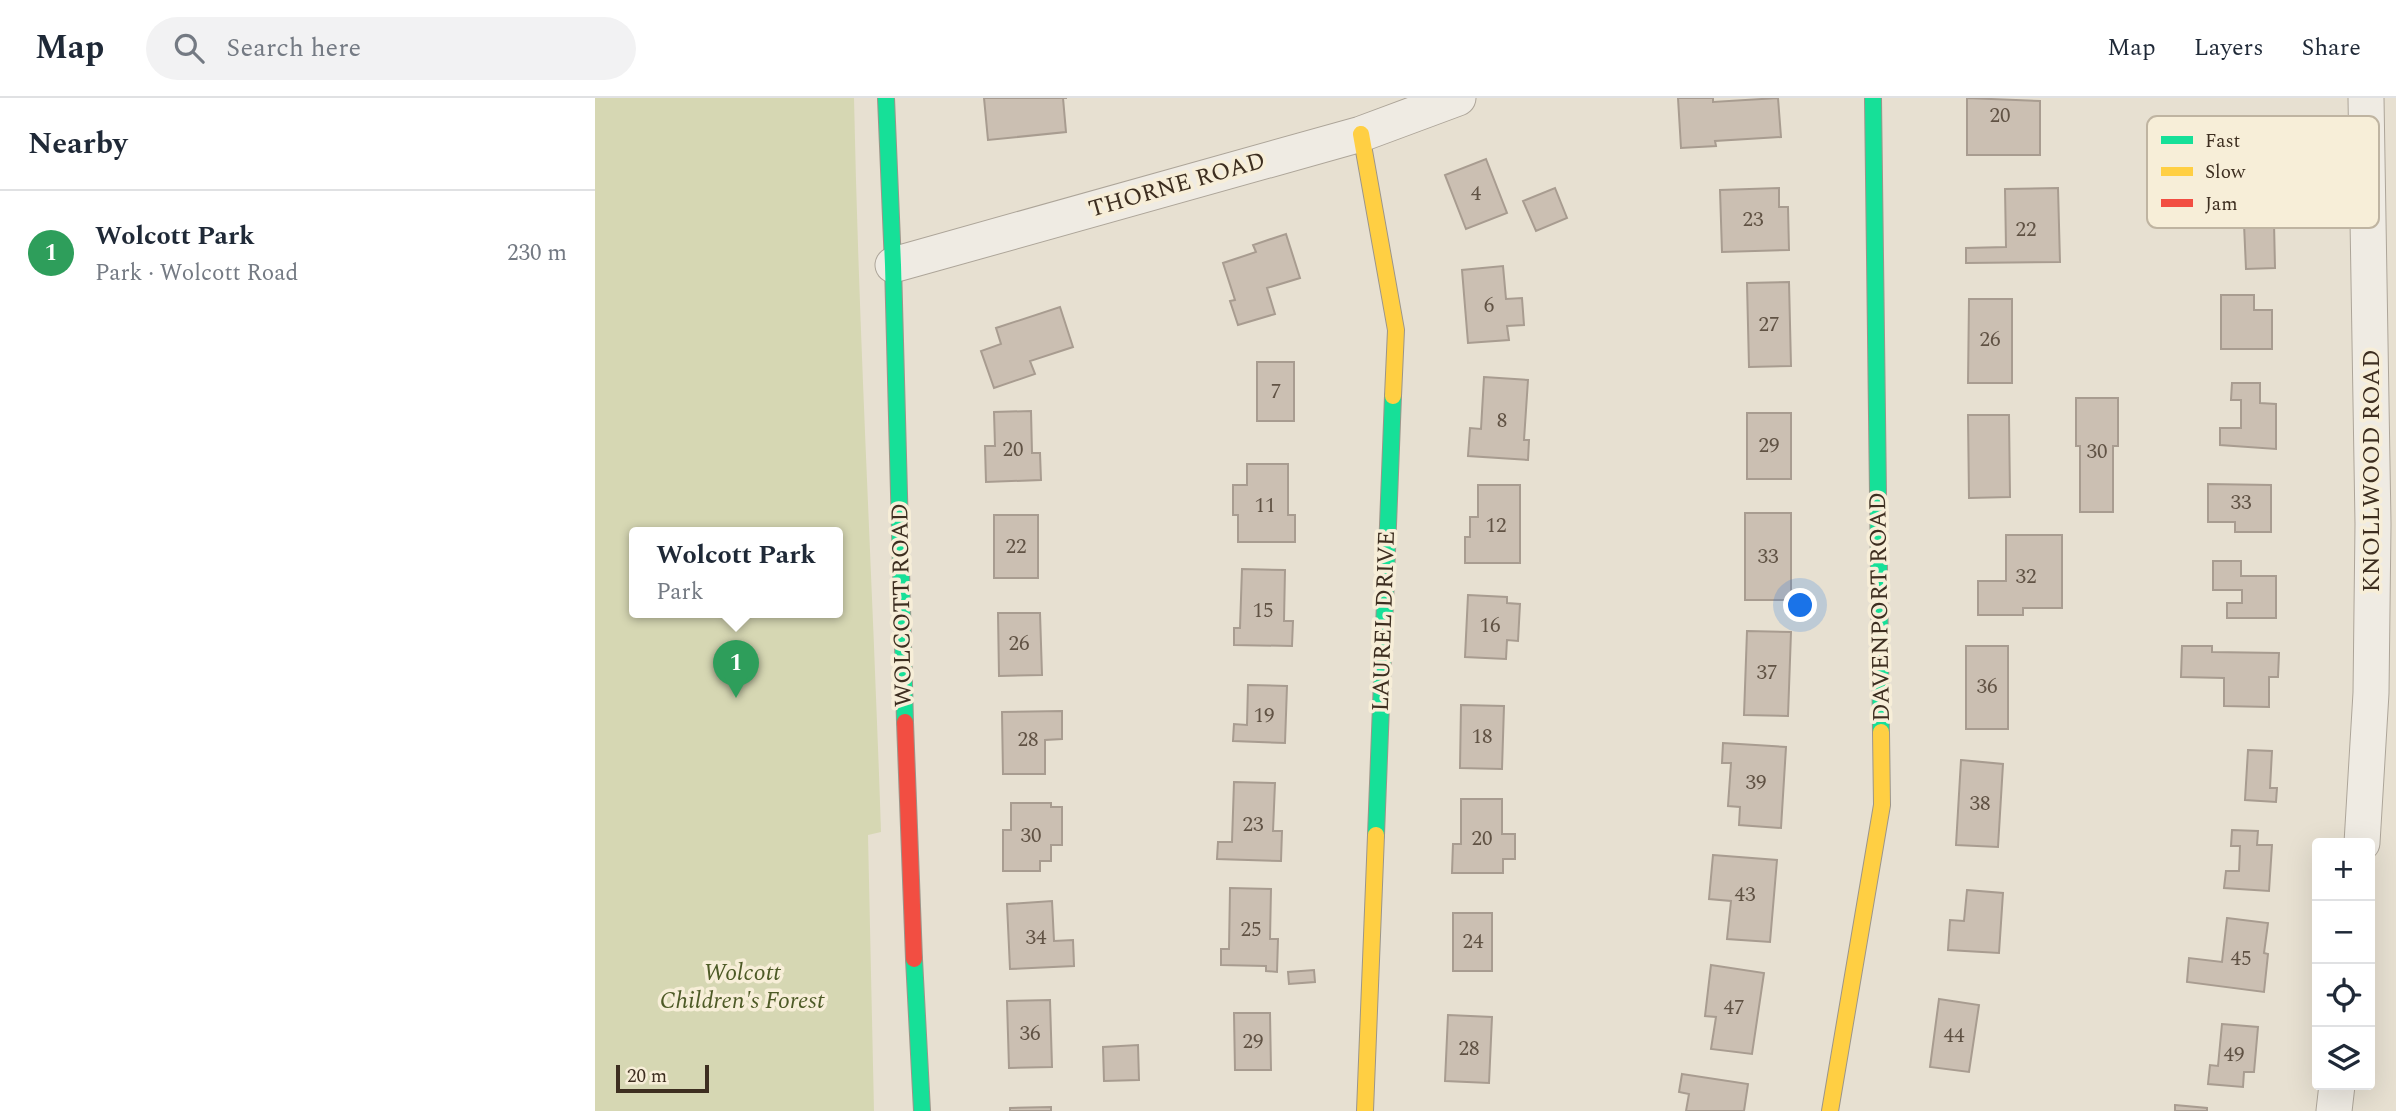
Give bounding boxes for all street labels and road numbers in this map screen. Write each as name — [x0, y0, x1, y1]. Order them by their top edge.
street label: THORNE ROAD — [1084, 143, 1270, 227]
street label: KNOLLWOOD ROAD — [2354, 349, 2390, 593]
street label: DAVENPORT ROAD — [1860, 492, 1900, 722]
street label: WOLCOTT ROAD — [882, 503, 922, 707]
street label: LAUREL DRIVE — [1363, 530, 1405, 712]

